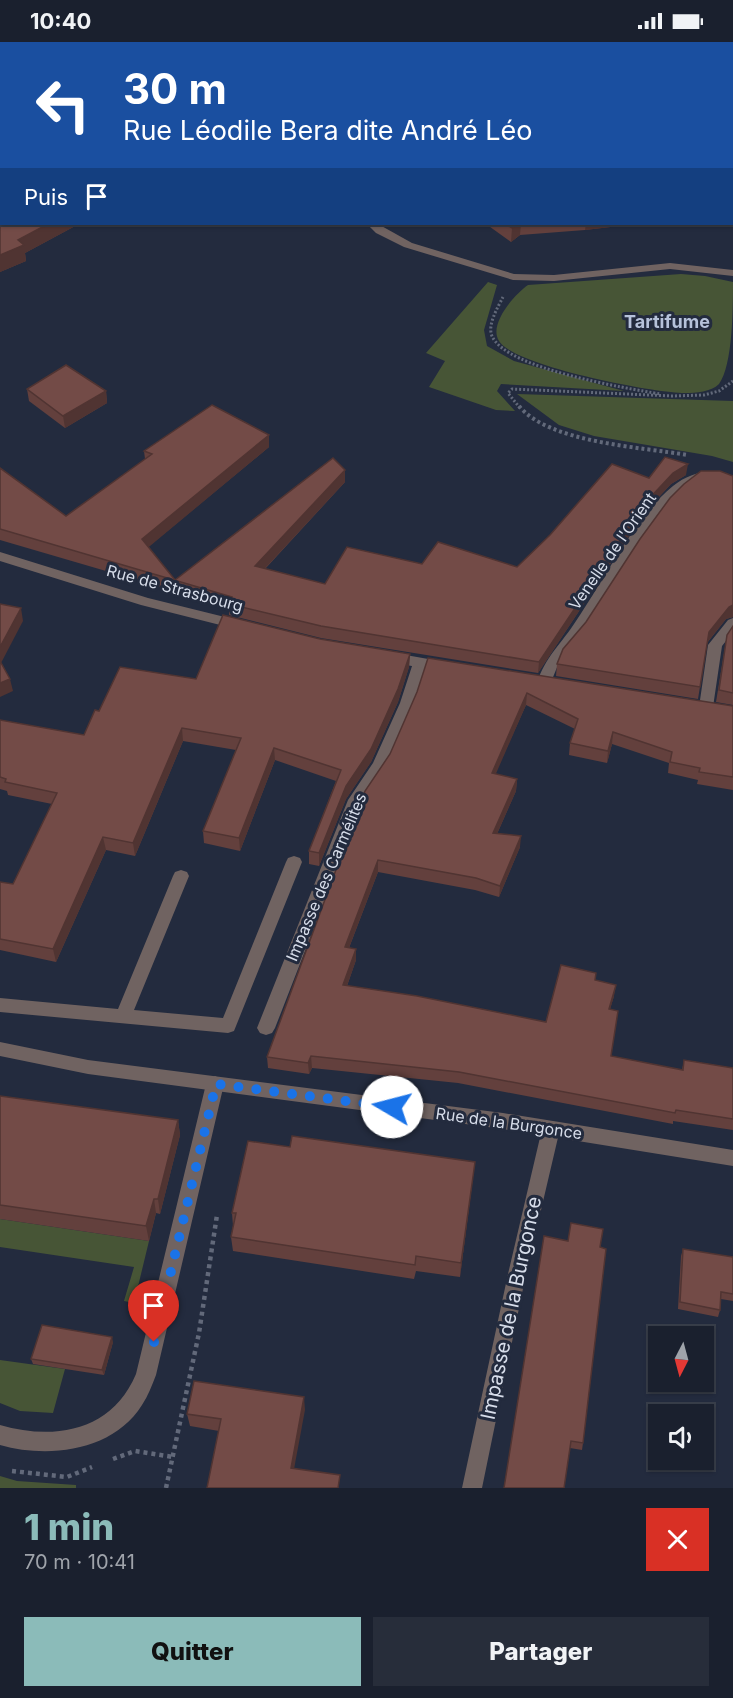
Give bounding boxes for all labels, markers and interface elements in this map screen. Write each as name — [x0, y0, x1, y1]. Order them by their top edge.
text: 10:40 — [30, 8, 91, 34]
text: 30 m — [123, 63, 227, 114]
icon: left — [24, 66, 102, 144]
text: Rue Léodile Bera dite André Léo — [123, 114, 532, 147]
icon: arrive — [80, 180, 113, 213]
text: Puis — [24, 184, 68, 210]
district label: Tartifume — [624, 311, 710, 332]
street label: Venelle de l'Orient — [564, 488, 660, 614]
street label: Rue de Strasbourg — [105, 560, 245, 616]
street label: Impasse des Carmélites — [281, 790, 371, 964]
position arrow — [360, 1075, 424, 1139]
street label: Rue de la Burgonce — [435, 1103, 583, 1143]
street label: Impasse de la Burgonce — [476, 1194, 546, 1422]
pin — [128, 1280, 179, 1342]
icon: arrive — [137, 1289, 170, 1322]
north arrow — [648, 1326, 714, 1392]
map controls — [648, 1326, 714, 1470]
button: sound — [648, 1404, 714, 1470]
text: 1 min — [24, 1505, 114, 1549]
button: close — [646, 1508, 709, 1571]
text: 70 m · 10:41 — [24, 1550, 135, 1574]
button: Quitter — [24, 1617, 361, 1686]
button: Partager — [373, 1617, 709, 1686]

